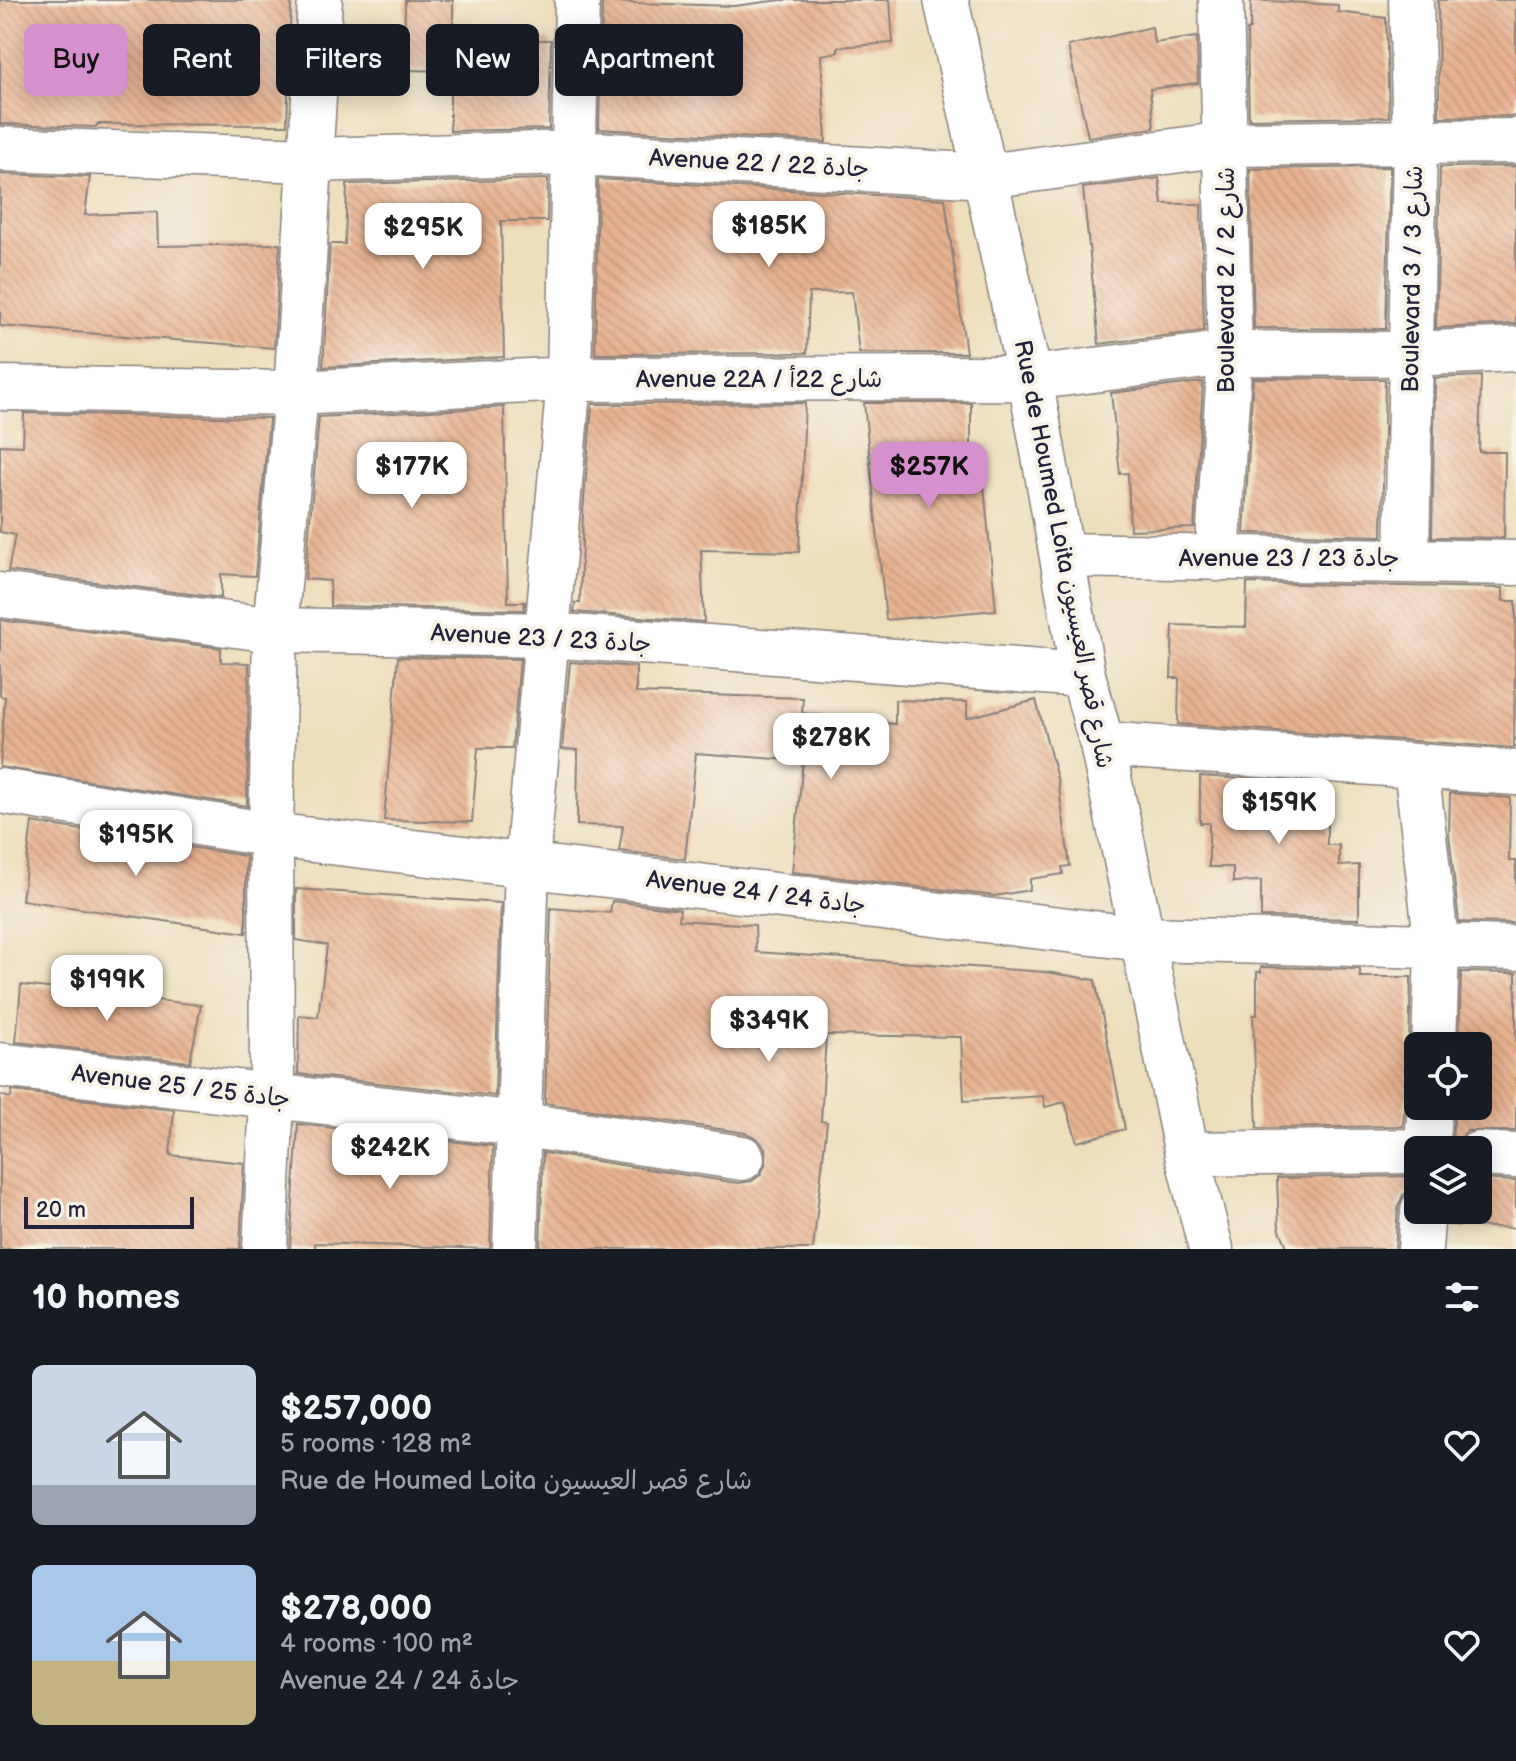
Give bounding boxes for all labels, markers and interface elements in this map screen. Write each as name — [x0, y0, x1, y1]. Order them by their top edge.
chip: Buy — [24, 24, 127, 96]
chip: Rent — [143, 24, 260, 96]
chip: Filters — [276, 24, 410, 96]
chip: New — [426, 24, 539, 96]
chip: Apartment — [555, 24, 743, 96]
street label: Avenue 22 / جادة 22 — [648, 143, 870, 184]
street label: Boulevard 3 / شارع 3 — [1396, 165, 1431, 393]
street label: Boulevard 2 / شارع 2 — [1212, 167, 1243, 393]
pin: $185K — [713, 201, 825, 269]
pin: $295K — [367, 203, 479, 271]
text: $185K — [731, 211, 807, 242]
text: $295K — [383, 213, 463, 244]
street label: Rue de Houmed Loita شارع قصر العيسيون — [1006, 337, 1119, 771]
street label: Avenue 22A / شارع 22أ — [636, 364, 882, 396]
pin: $177K — [356, 442, 468, 510]
pin: $257K — [873, 442, 985, 510]
text: $177K — [375, 452, 449, 483]
text: $257K — [889, 452, 969, 483]
street label: Avenue 23 / جادة 23 — [1179, 544, 1399, 573]
street label: Avenue 23 / جادة 23 — [430, 618, 652, 659]
pin: $278K — [775, 713, 887, 781]
text: $278K — [791, 723, 871, 754]
pin: $159K — [1223, 778, 1335, 846]
text: $159K — [1241, 788, 1317, 819]
pin: $195K — [80, 810, 192, 878]
text: $195K — [98, 820, 174, 851]
street label: Avenue 24 / جادة 24 — [645, 865, 867, 920]
pin: $199K — [51, 955, 163, 1023]
text: $199K — [69, 965, 145, 996]
pin: $349K — [713, 996, 825, 1064]
text: $349K — [729, 1006, 809, 1037]
map controls — [1404, 1032, 1492, 1224]
button: locate — [1404, 1032, 1492, 1120]
street label: Avenue 25 / جادة 25 — [70, 1059, 292, 1114]
pin: $242K — [334, 1123, 446, 1191]
text: $242K — [350, 1133, 430, 1164]
button: layers — [1404, 1136, 1492, 1224]
scale bar — [24, 1193, 194, 1229]
text: 20 m — [36, 1197, 86, 1224]
icon: filters — [1440, 1275, 1484, 1319]
text: 10 homes — [32, 1277, 180, 1318]
text: $257,000 — [280, 1388, 432, 1429]
icon: home — [96, 1397, 192, 1493]
icon: heart — [1440, 1423, 1484, 1467]
text: 5 rooms · 128 m² — [280, 1429, 472, 1460]
text: Rue de Houmed Loita شارع قصر العيسيون — [280, 1466, 752, 1497]
text: $278,000 — [280, 1588, 432, 1629]
icon: home — [96, 1597, 192, 1693]
icon: heart — [1440, 1623, 1484, 1667]
text: 4 rooms · 100 m² — [280, 1629, 473, 1660]
text: Avenue 24 / جادة 24 — [280, 1666, 519, 1697]

